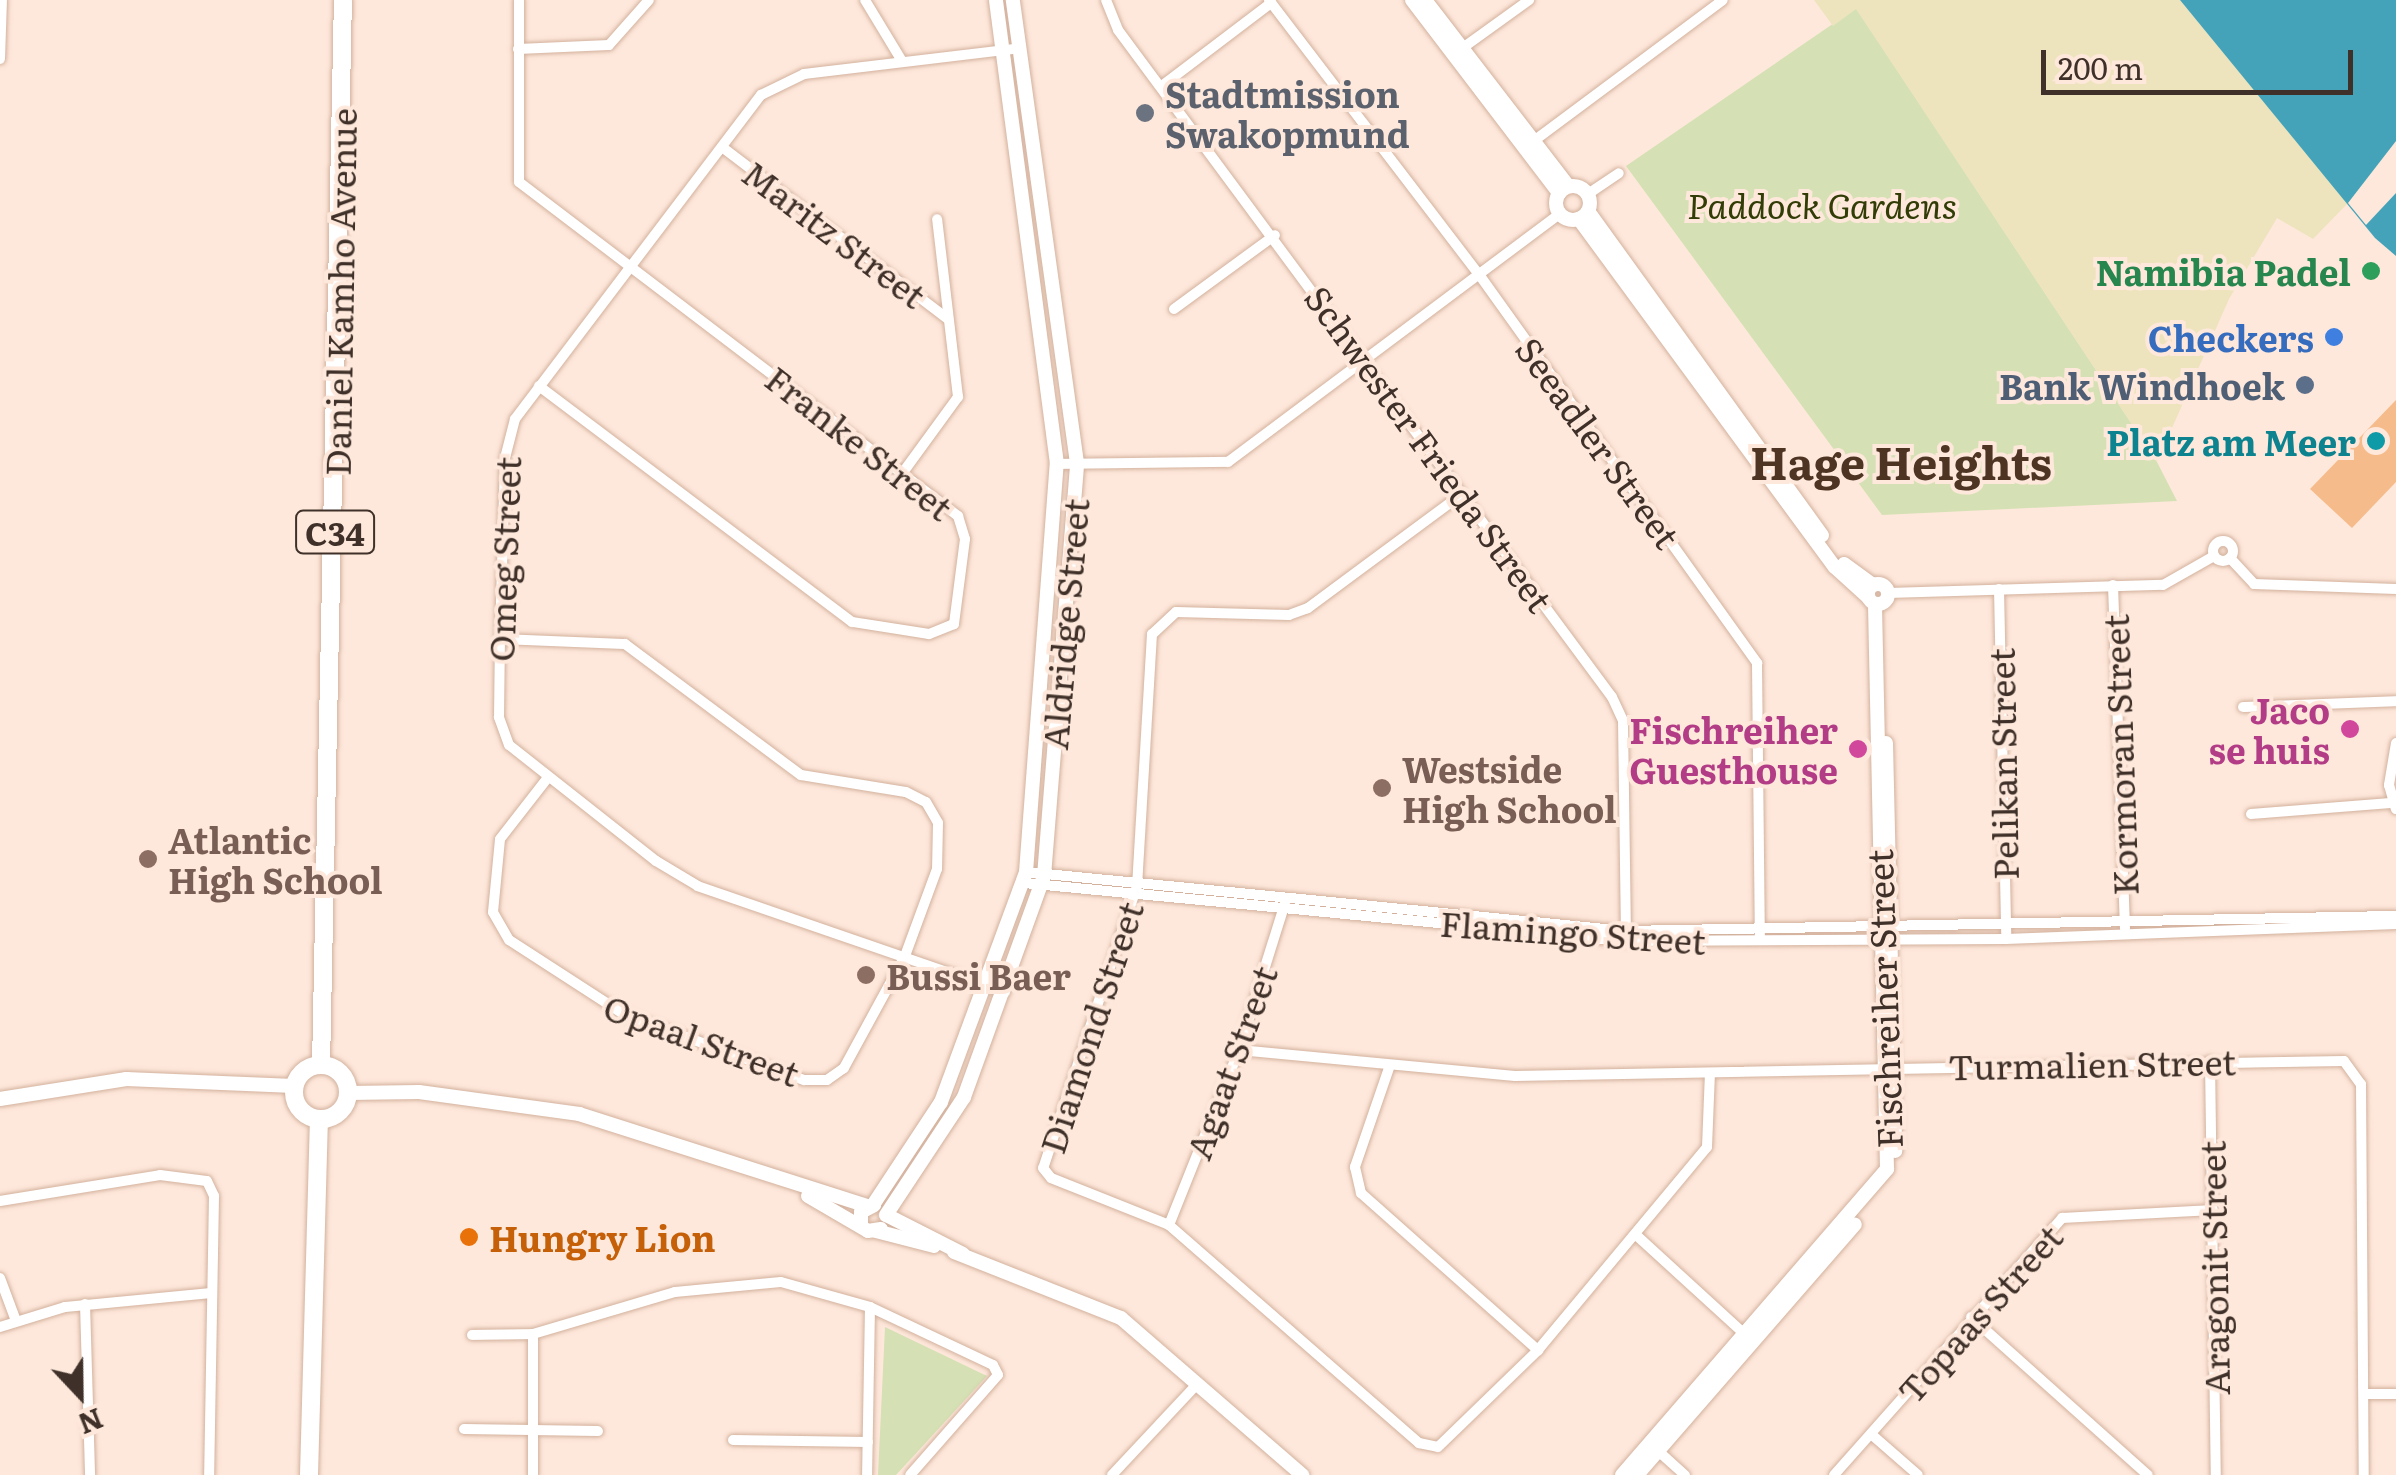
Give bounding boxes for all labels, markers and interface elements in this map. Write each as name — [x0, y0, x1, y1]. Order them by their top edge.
scale bar — [2046, 30, 2358, 92]
text: 200 m — [2058, 45, 2143, 89]
place label: Stadtmission Swakopmund — [1165, 72, 1410, 154]
marker: Stadtmission Swakopmund — [1134, 102, 1156, 124]
street label: Daniel Kamho Avenue — [315, 108, 363, 476]
street label: Maritz Street — [735, 151, 935, 315]
park label: Paddock Gardens — [1687, 183, 1957, 225]
place label: Namibia Padel — [2095, 250, 2351, 292]
marker: Namibia Padel — [2360, 260, 2382, 282]
street label: Schwester Frieda Street — [1298, 277, 1562, 619]
place label: Checkers — [2148, 316, 2314, 358]
marker: Checkers — [2323, 326, 2345, 348]
street label: Seeadler Street — [1508, 328, 1690, 556]
street label: Franke Street — [758, 356, 962, 528]
place label: Bank Windhoek — [1999, 364, 2285, 406]
marker: Bank Windhoek — [2294, 374, 2316, 396]
place label: Platz am Meer — [2106, 420, 2356, 462]
marker: Platz am Meer — [2365, 430, 2387, 452]
district label: Hage Heights — [1750, 434, 2052, 488]
street label: Omeg Street — [478, 456, 528, 662]
street label: Aldridge Street — [1032, 497, 1096, 751]
road number: C34 — [295, 505, 375, 559]
street label: Kormoran Street — [2093, 614, 2145, 896]
street label: Pelikan Street — [1979, 648, 2025, 880]
place label: Jaco se huis — [2208, 688, 2330, 770]
place label: Fischreiher Guesthouse — [1629, 708, 1838, 790]
marker: Jaco se huis — [2339, 718, 2361, 740]
marker: Fischreiher Guesthouse — [1847, 738, 1869, 760]
place label: Westside High School — [1402, 747, 1617, 829]
marker: Westside High School — [1371, 777, 1393, 799]
place label: Atlantic High School — [168, 818, 383, 900]
marker: Atlantic High School — [137, 848, 159, 870]
street label: Fischreiher Street — [1857, 849, 1909, 1149]
street label: Diamond Street — [1029, 896, 1151, 1158]
street label: Flamingo Street — [1439, 901, 1707, 961]
place label: Bussi Baer — [886, 954, 1071, 996]
street label: Agaat Street — [1176, 960, 1284, 1164]
marker: Bussi Baer — [855, 964, 877, 986]
street label: Opaal Street — [599, 984, 805, 1094]
street label: Turmalien Street — [1948, 1039, 2236, 1087]
street label: Aragonit Street — [2190, 1140, 2236, 1396]
street label: Topaas Street — [1888, 1215, 2070, 1411]
place label: Hungry Lion — [489, 1216, 715, 1258]
marker: Hungry Lion — [458, 1226, 480, 1248]
north arrow — [30, 1345, 130, 1445]
text: N — [72, 1399, 110, 1447]

